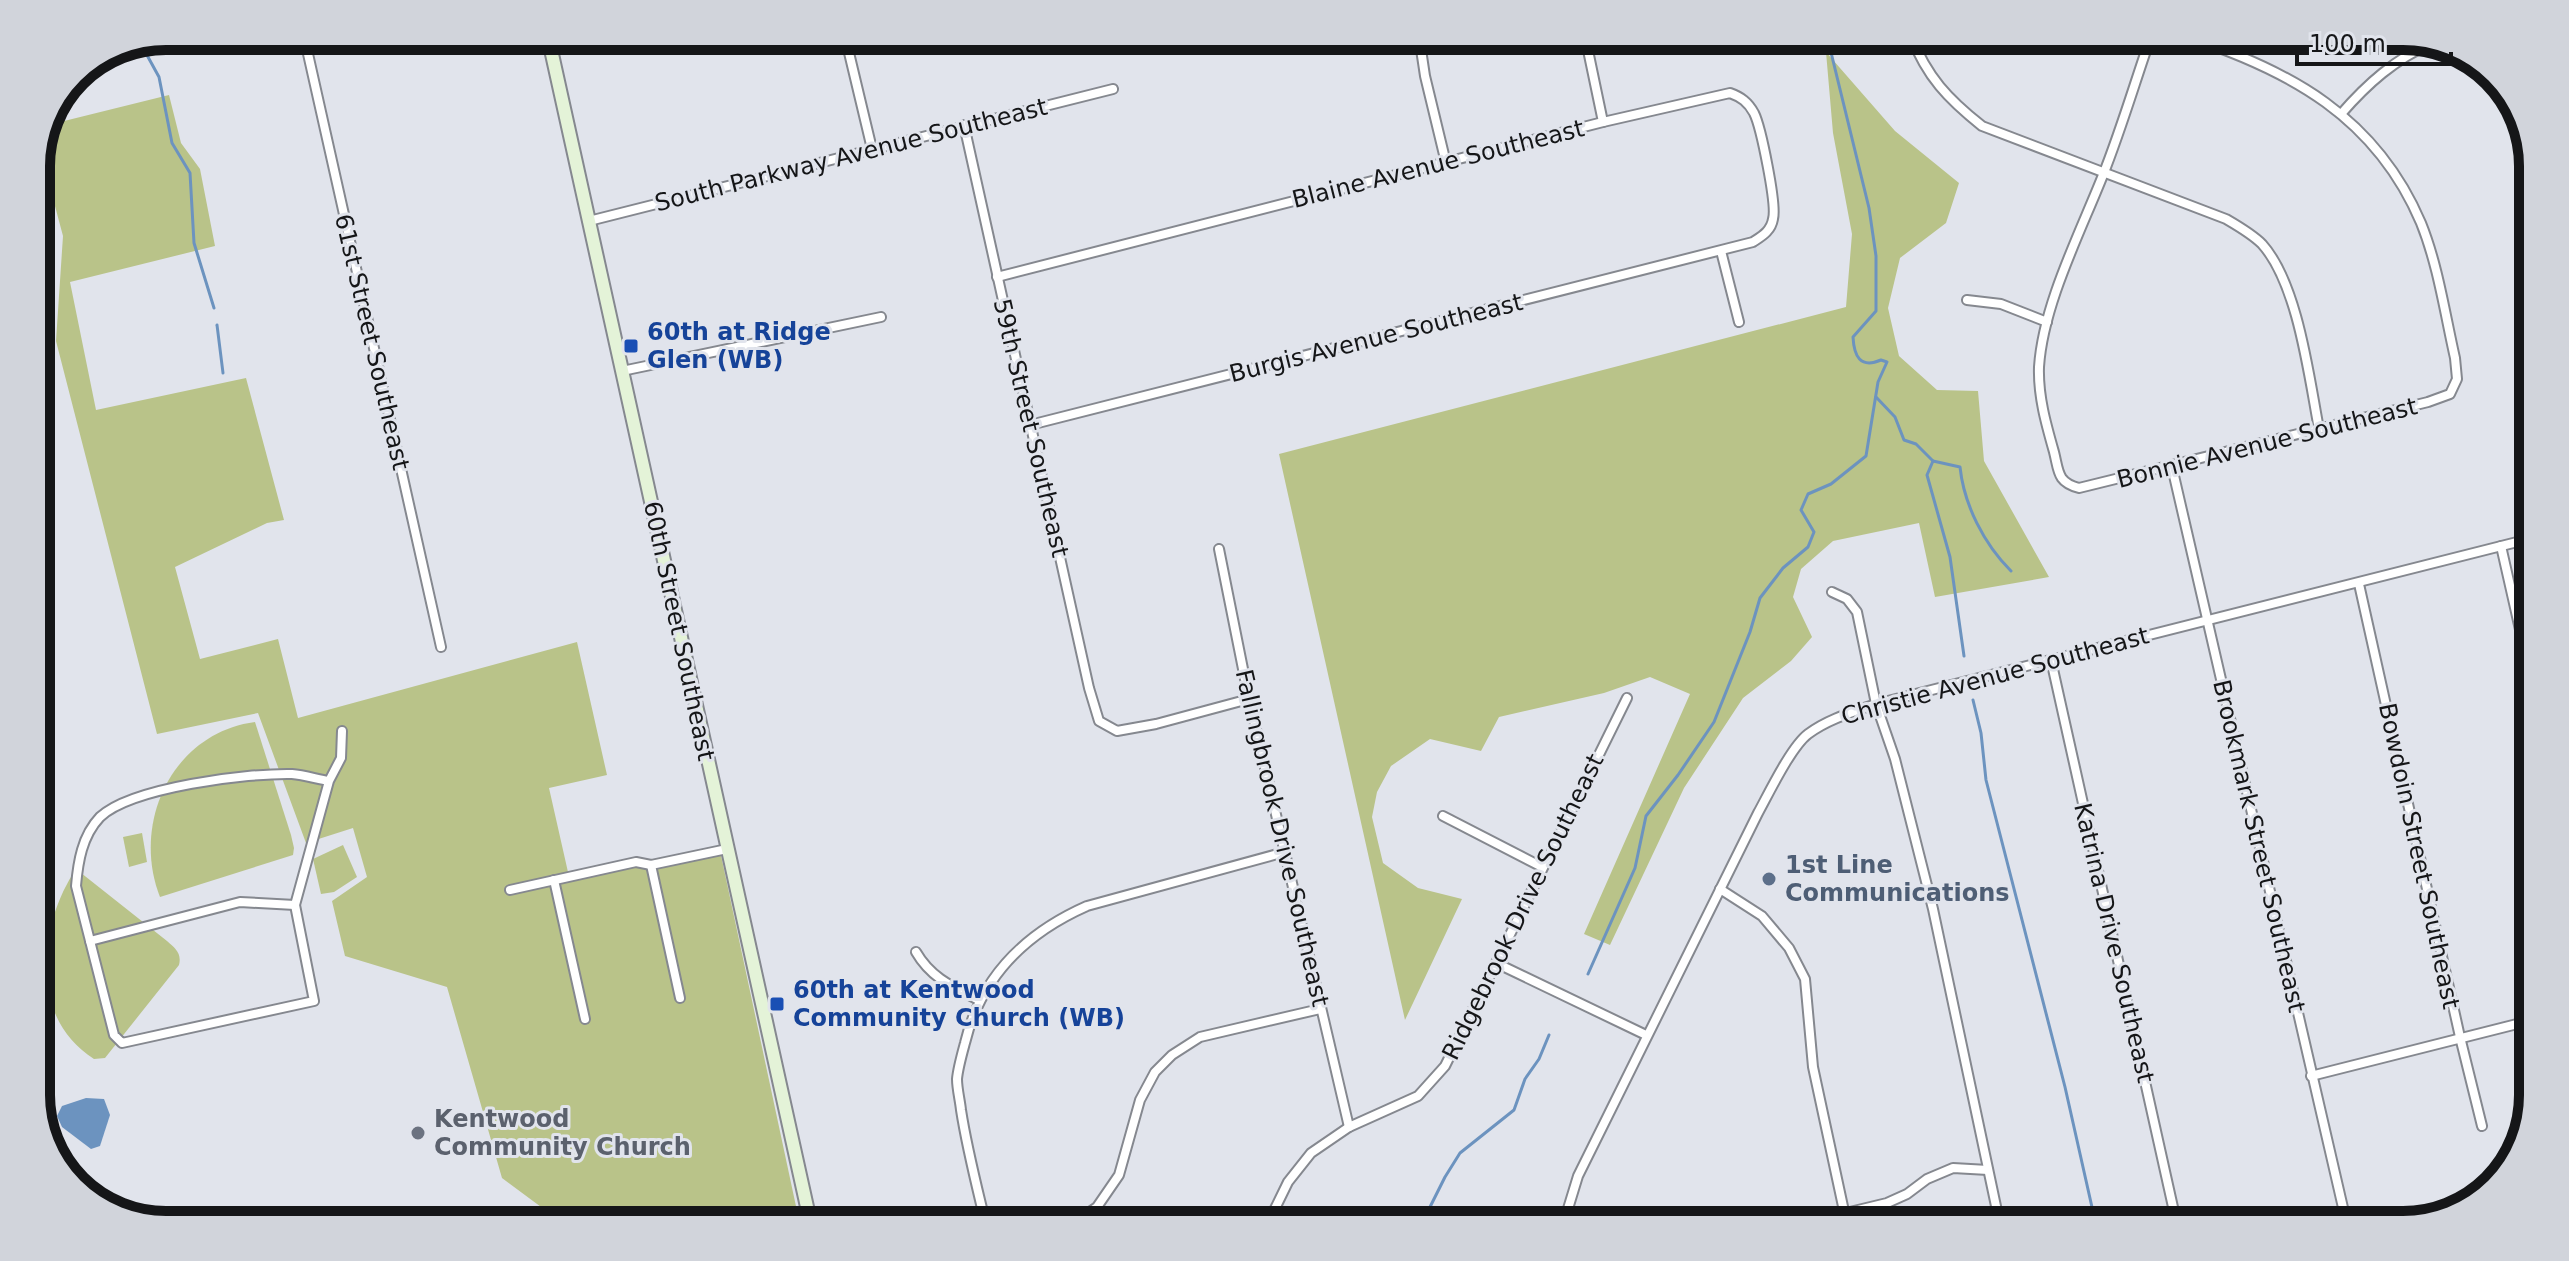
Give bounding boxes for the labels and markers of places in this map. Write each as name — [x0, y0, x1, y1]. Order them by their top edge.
place label: 60th at Ridge Glen (WB) — [647, 318, 831, 374]
marker: 60th at Ridge Glen (WB) — [622, 337, 640, 355]
place label: 1st Line Communications — [1785, 851, 2010, 907]
marker: 1st Line Communications — [1760, 870, 1778, 888]
place label: 60th at Kentwood Community Church (WB) — [793, 976, 1125, 1032]
marker: 60th at Kentwood Community Church (WB) — [768, 995, 786, 1013]
place label: Kentwood Community Church — [434, 1105, 691, 1161]
marker: Kentwood Community Church — [409, 1124, 427, 1142]

